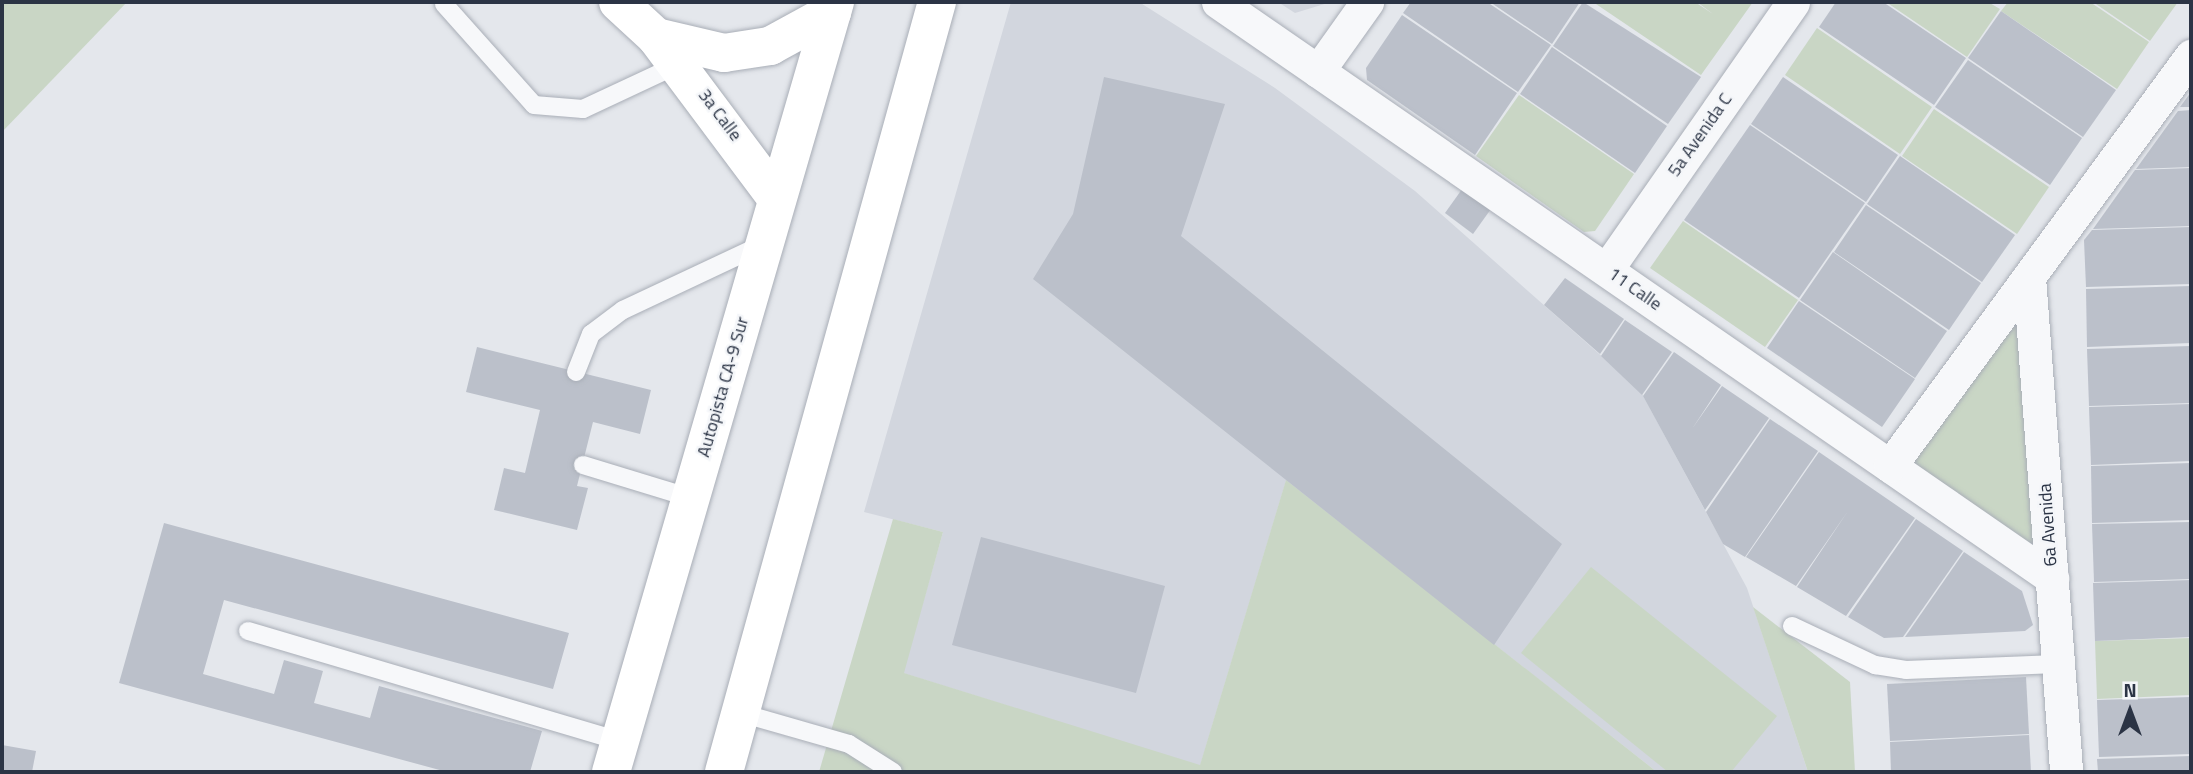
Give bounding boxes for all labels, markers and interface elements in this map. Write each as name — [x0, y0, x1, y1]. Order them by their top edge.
street label: 3a Calle — [694, 85, 746, 145]
street label: 5a Avenida C — [1663, 89, 1737, 181]
street label: 11 Calle — [1604, 263, 1666, 315]
street label: Autopista CA-9 Sur — [693, 314, 753, 460]
street label: 6a Avenida — [2034, 483, 2062, 567]
text: N — [2123, 675, 2137, 704]
north arrow — [2095, 676, 2165, 746]

